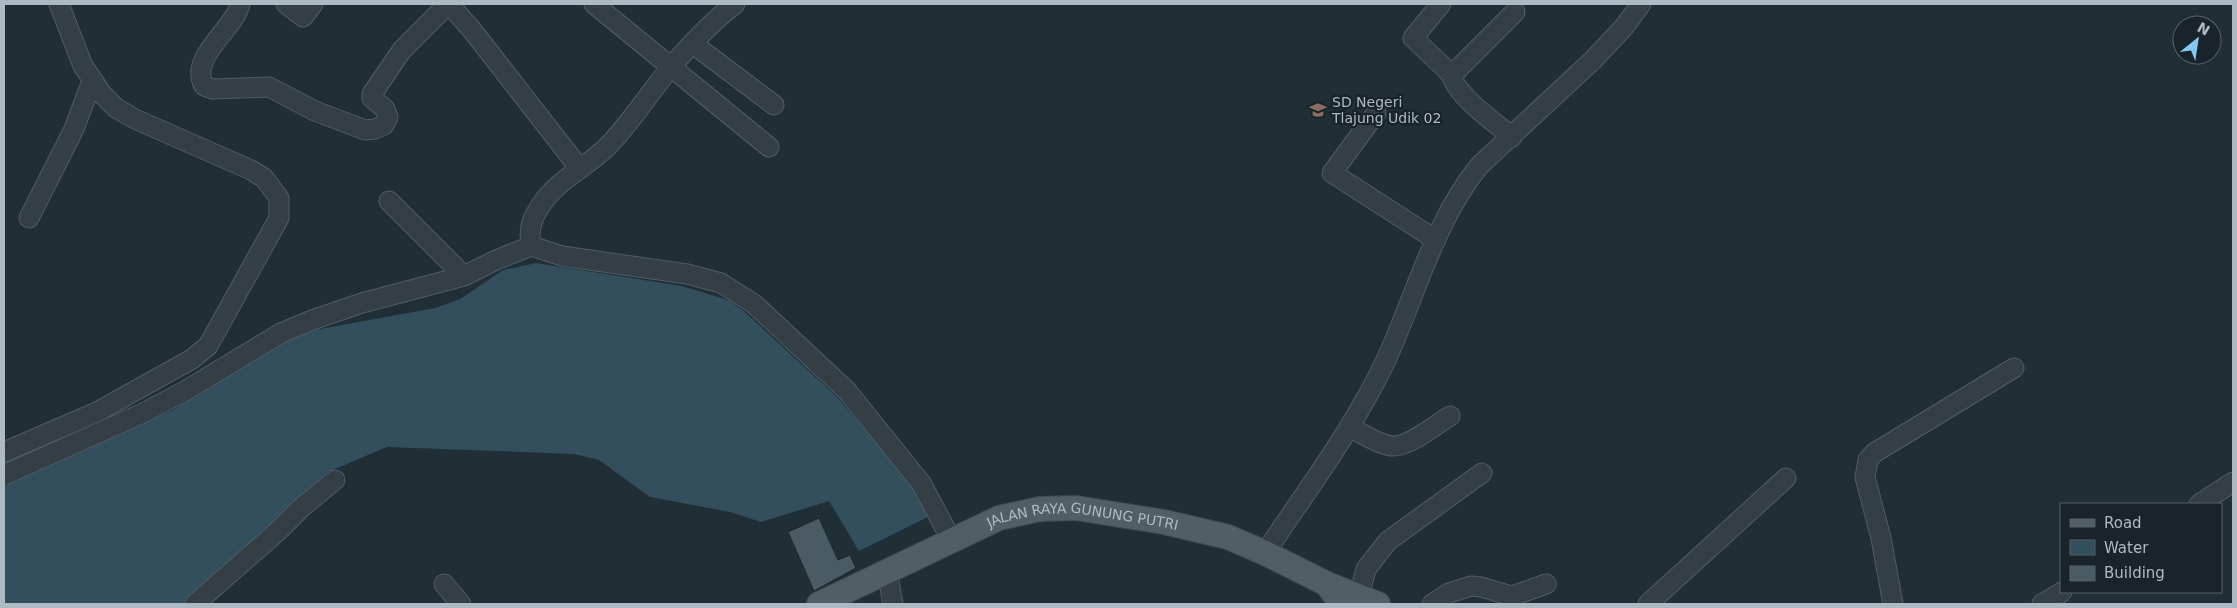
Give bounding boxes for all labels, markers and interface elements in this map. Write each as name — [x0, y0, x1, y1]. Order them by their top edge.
north arrow — [2172, 15, 2222, 65]
text: N — [2194, 19, 2213, 39]
place label: SD Negeri Tlajung Udik 02 — [1331, 94, 1441, 126]
school or university icon: SD Negeri Tlajung Udik 02 — [1308, 100, 1328, 120]
text: JALAN RAYA GUNUNG PUTRI — [983, 499, 1180, 533]
legend — [2060, 503, 2222, 593]
text: Road — [2104, 514, 2142, 532]
street label: JALAN RAYA GUNUNG PUTRI — [986, 519, 1180, 535]
text: Water — [2104, 539, 2149, 557]
text: Building — [2104, 564, 2165, 582]

